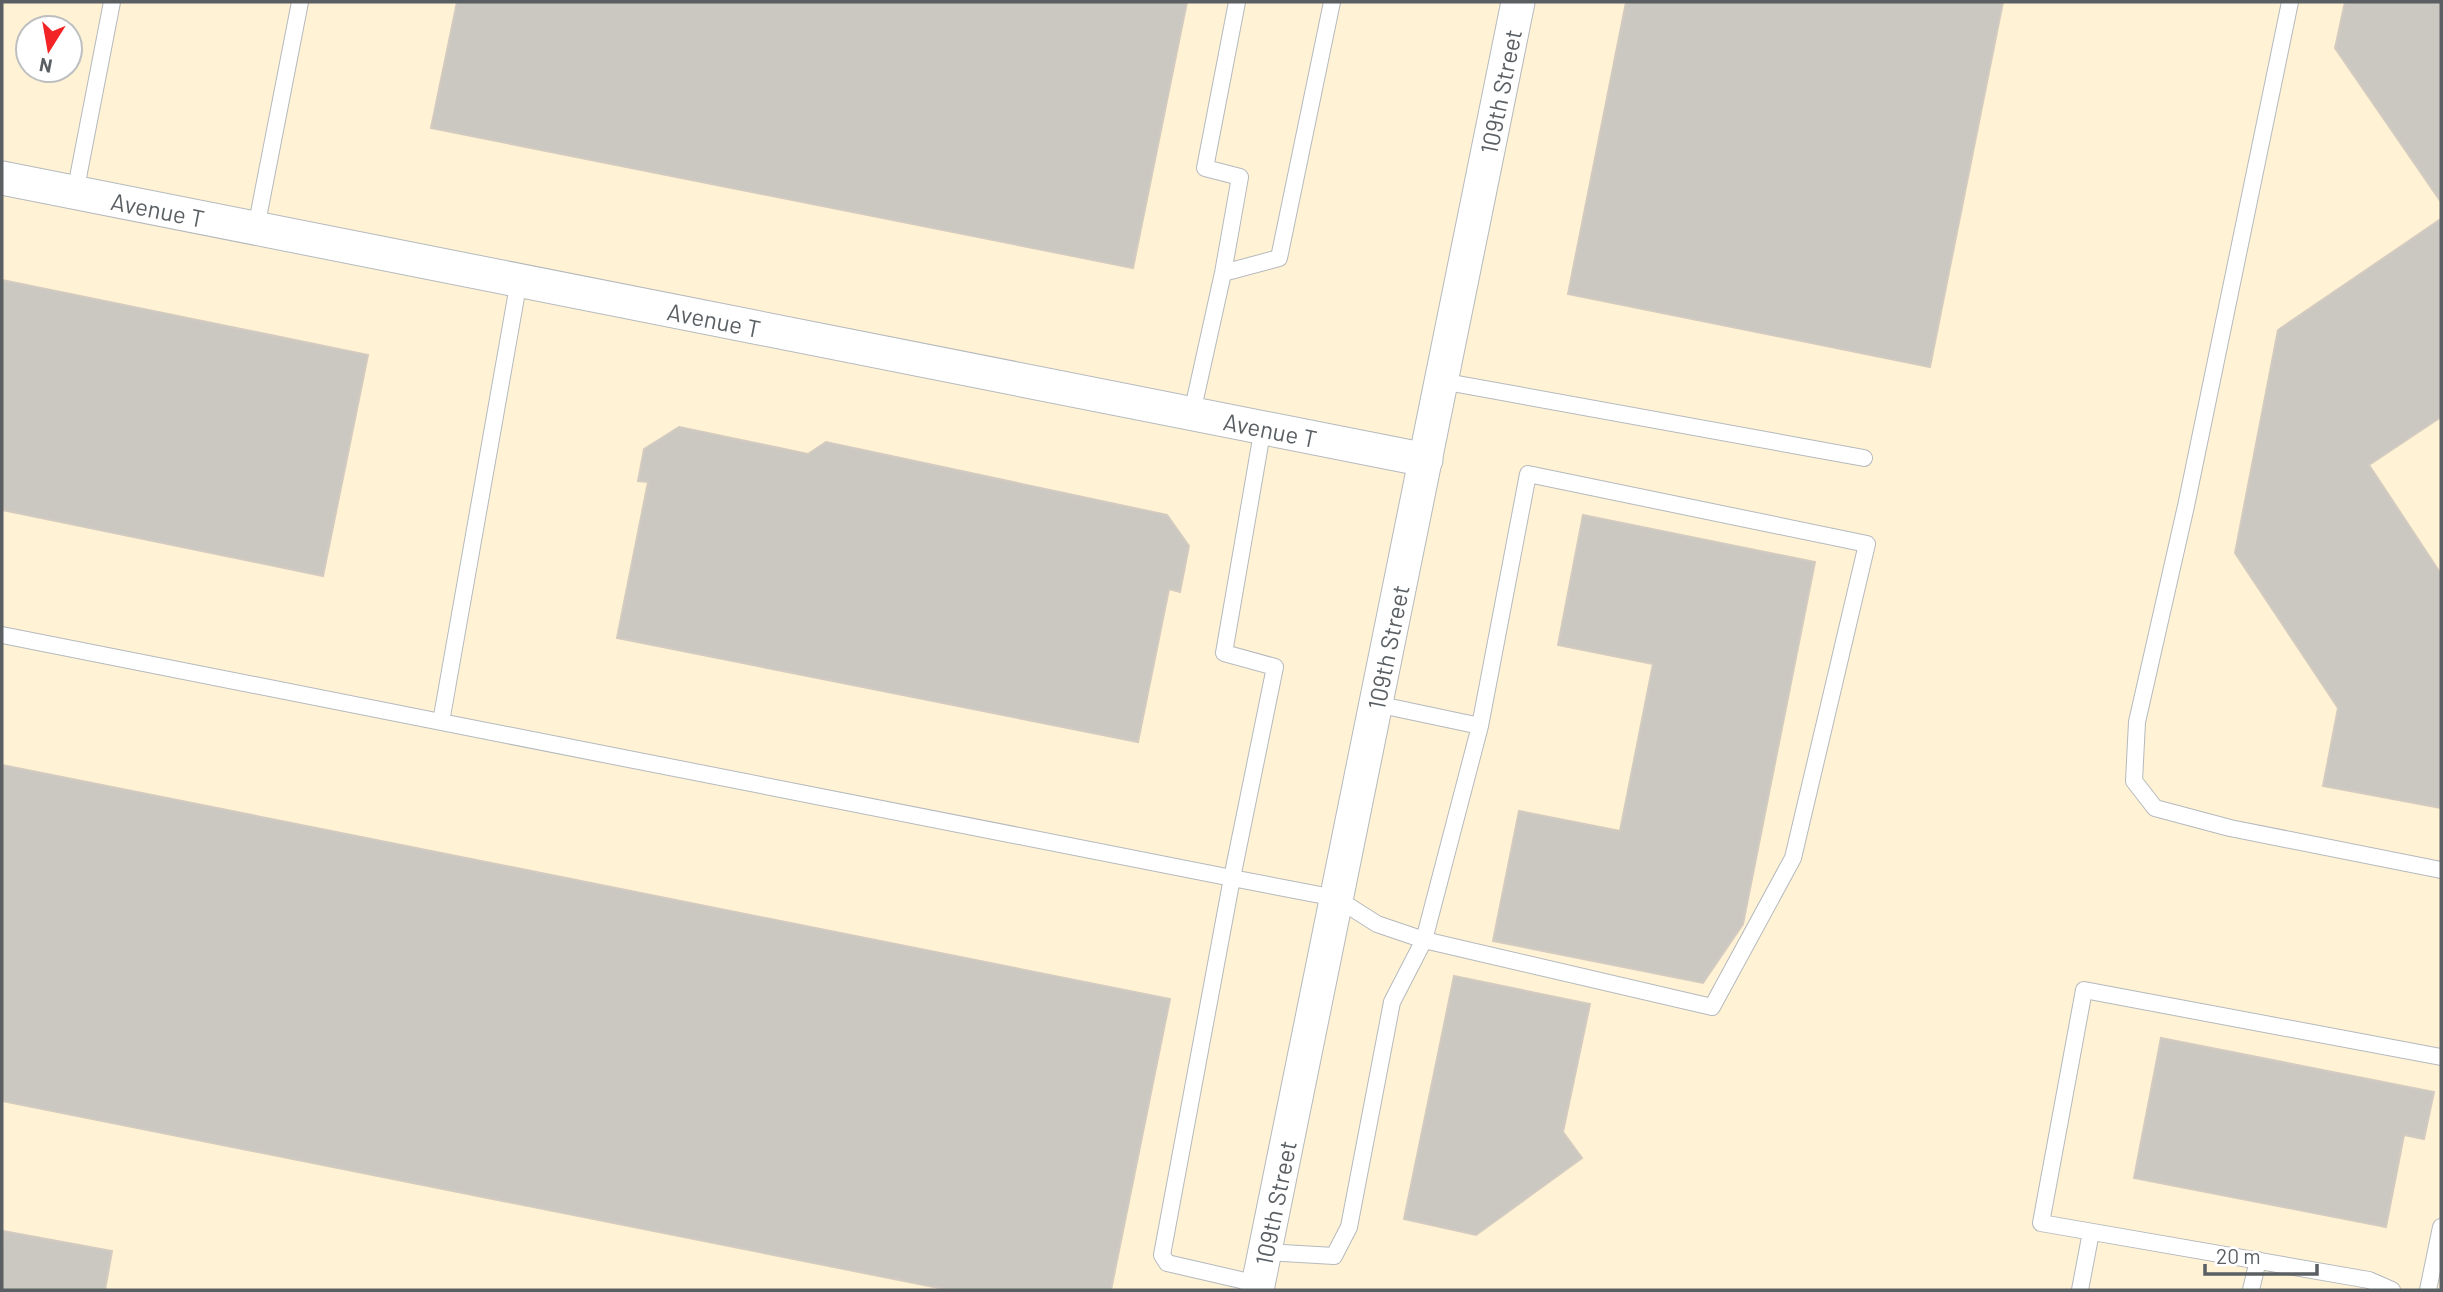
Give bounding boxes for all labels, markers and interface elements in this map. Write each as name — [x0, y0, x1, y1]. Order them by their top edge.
north arrow — [14, 14, 84, 84]
street label: 109th Street — [1473, 26, 1527, 156]
text: N — [37, 54, 54, 79]
street label: Avenue T — [109, 185, 207, 232]
street label: Avenue T — [665, 296, 763, 342]
street label: Avenue T — [1221, 406, 1320, 453]
street label: 109th Street — [1361, 582, 1414, 712]
street label: 109th Street — [1248, 1138, 1301, 1268]
scale bar — [2205, 1232, 2317, 1276]
text: 20 m — [2216, 1243, 2261, 1268]

